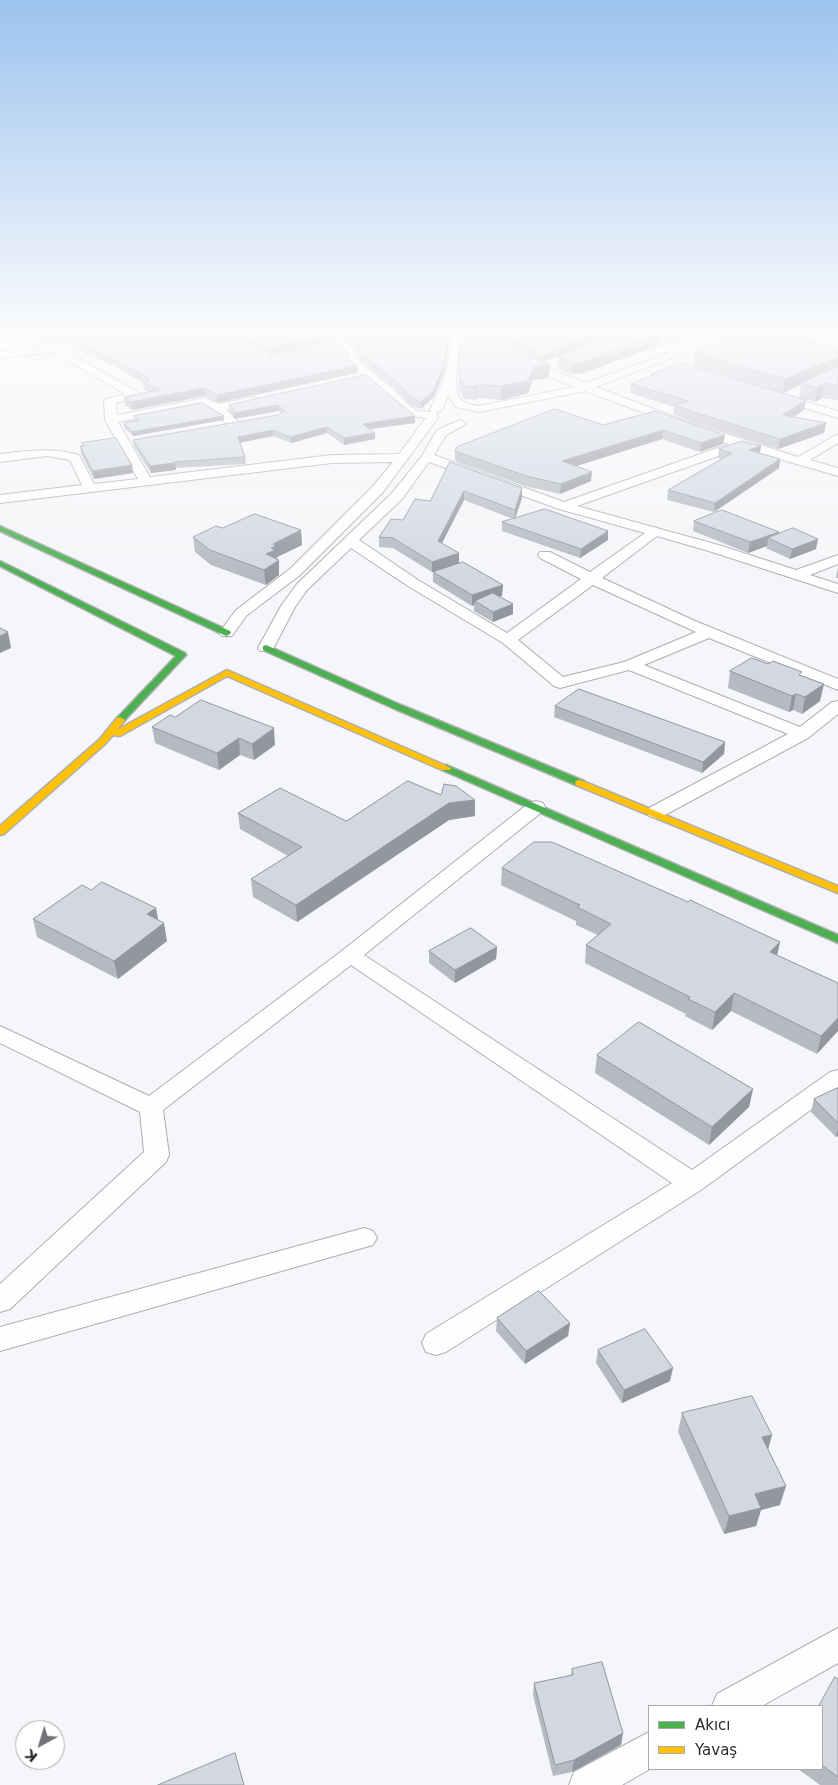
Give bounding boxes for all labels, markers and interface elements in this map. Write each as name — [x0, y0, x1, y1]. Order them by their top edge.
legend — [648, 1705, 823, 1770]
text: Akıcı — [695, 1716, 731, 1734]
north arrow — [15, 1720, 65, 1770]
text: Yavaş — [695, 1741, 737, 1759]
text: K — [22, 1746, 40, 1766]

